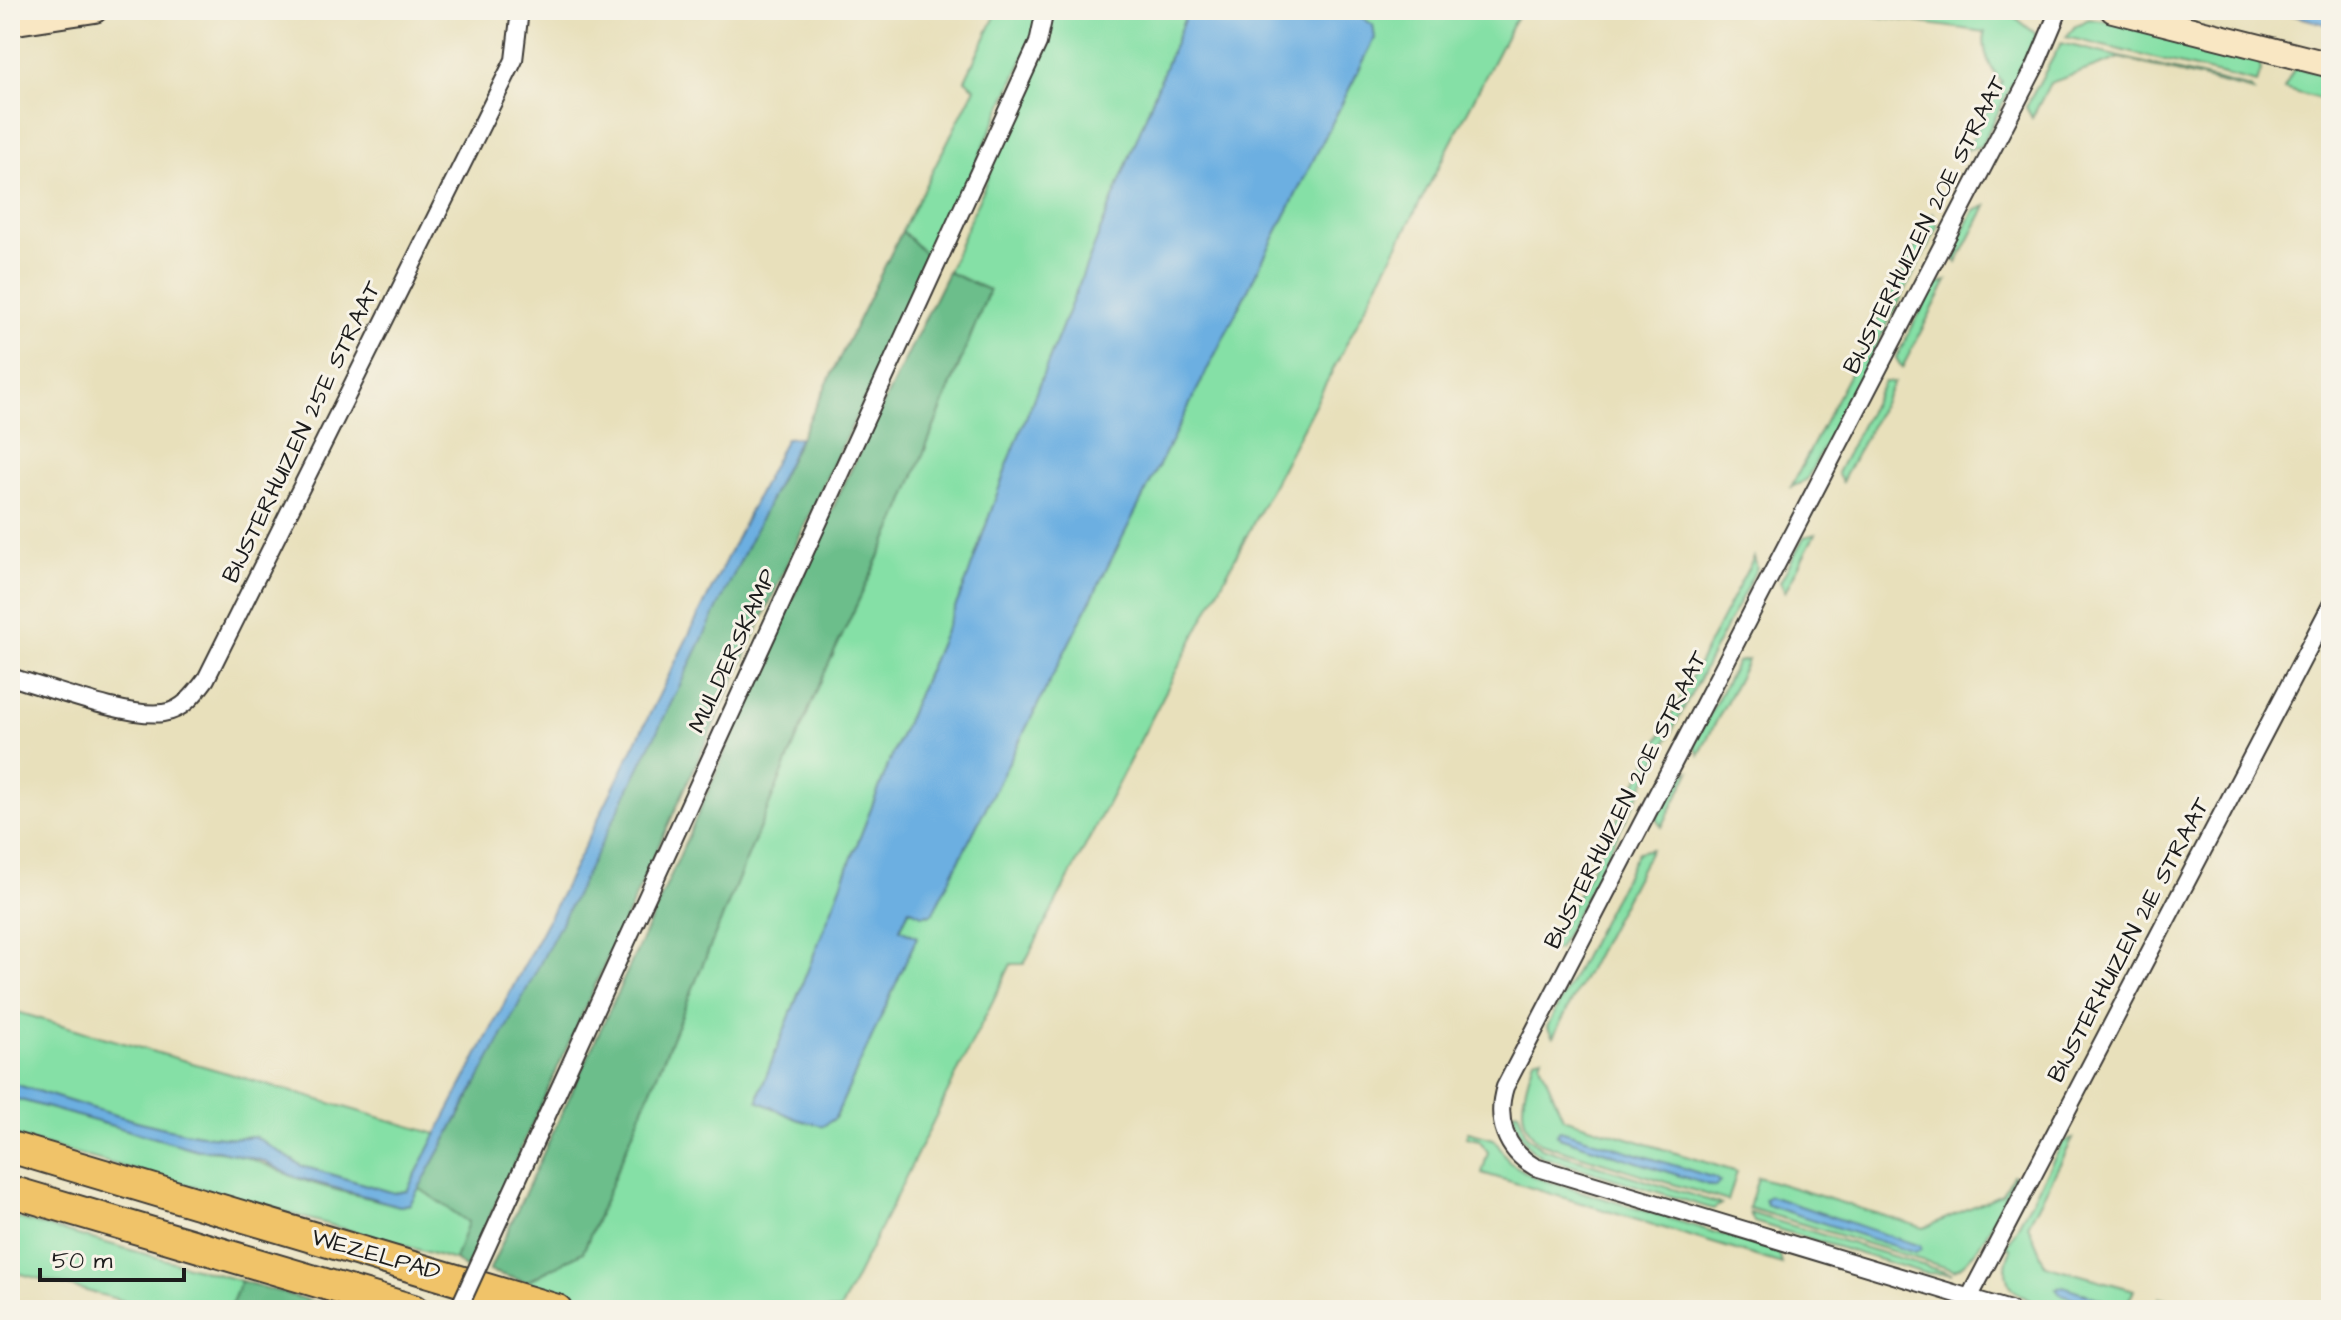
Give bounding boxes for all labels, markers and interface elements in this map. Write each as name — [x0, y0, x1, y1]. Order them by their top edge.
street label: BIJSTERHUIZEN 20E STRAAT — [1835, 70, 2015, 380]
street label: BIJSTERHUIZEN 25E STRAAT — [214, 275, 390, 589]
street label: MULDERSKAMP — [680, 563, 786, 739]
street label: BIJSTERHUIZEN 20E STRAAT — [1536, 645, 1716, 955]
street label: BIJSTERHUIZEN 21E STRAAT — [2039, 791, 2219, 1088]
street label: WEZELPAD — [308, 1220, 444, 1290]
scale bar — [40, 1232, 184, 1282]
text: 50 m — [52, 1244, 113, 1278]

